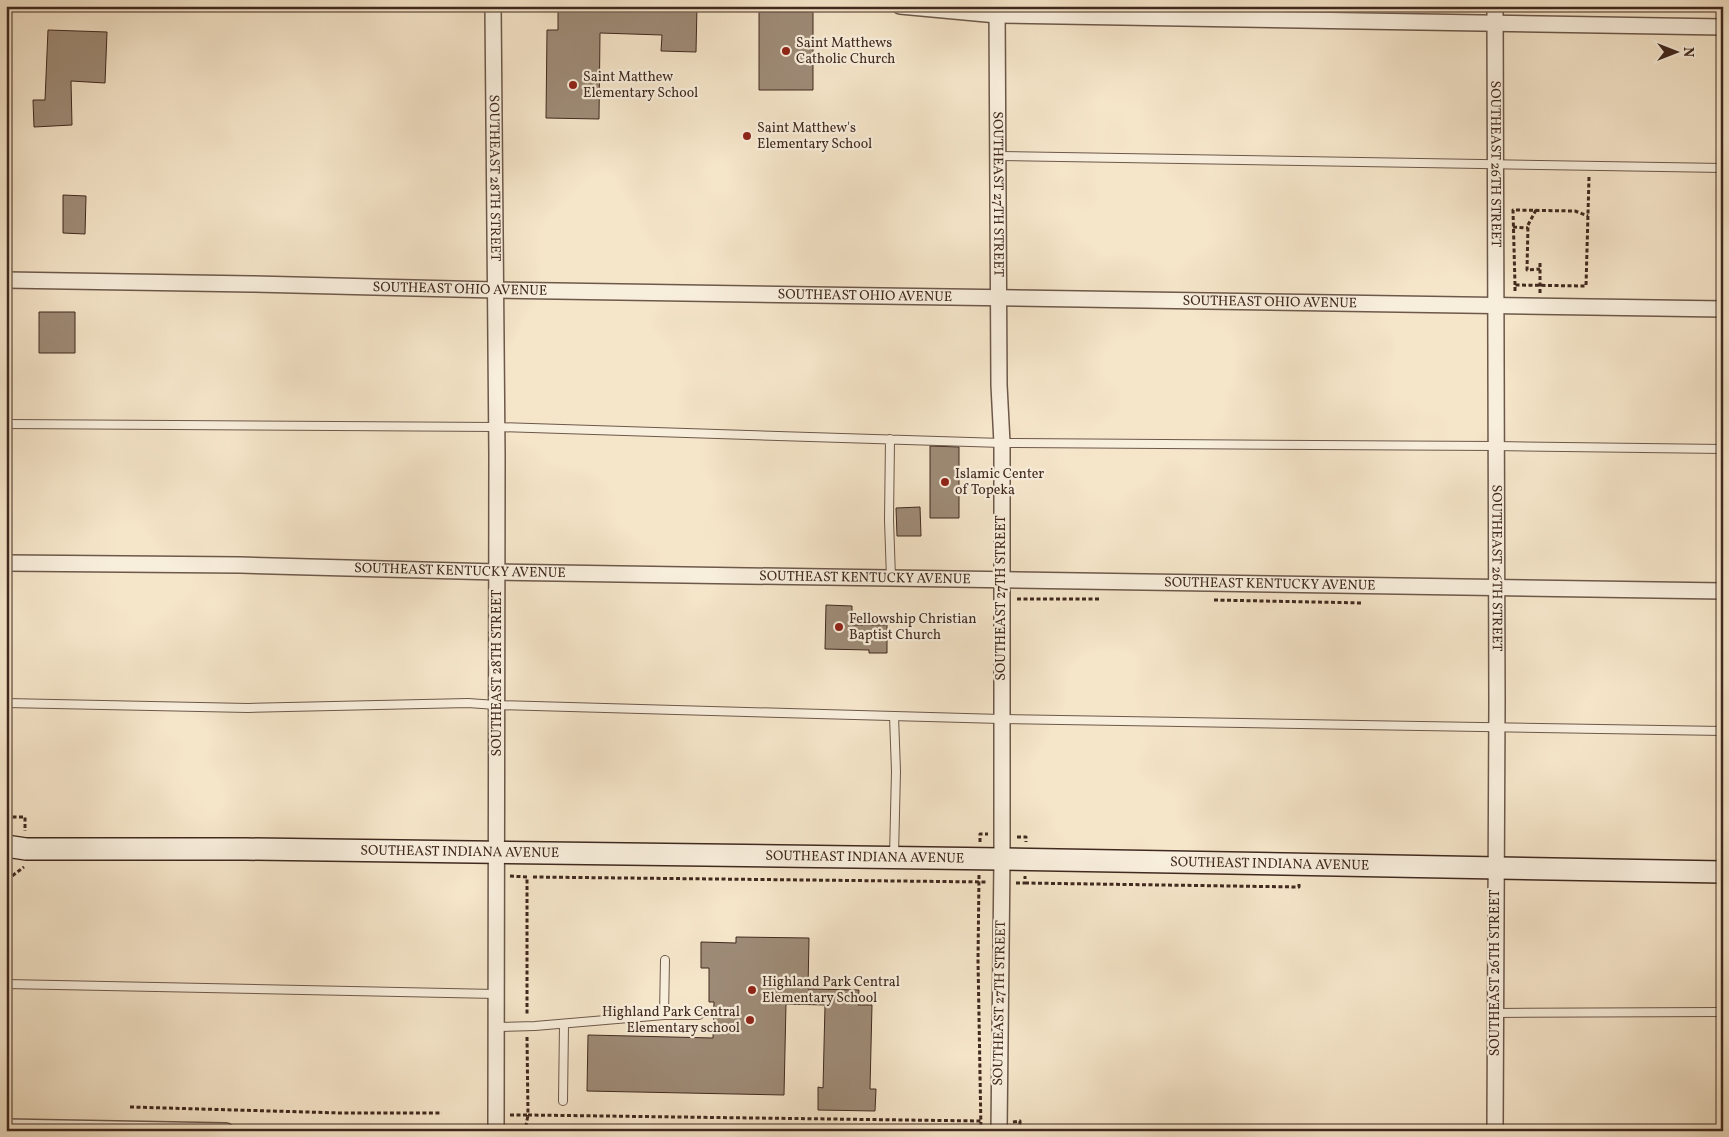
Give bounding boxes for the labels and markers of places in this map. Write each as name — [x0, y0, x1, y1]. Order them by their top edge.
place label: Saint Matthews Catholic Church — [796, 34, 895, 69]
marker: Saint Matthews Catholic Church — [780, 45, 792, 57]
place label: Saint Matthew Elementary School — [583, 68, 698, 103]
marker: Saint Matthew Elementary School — [567, 79, 579, 91]
place label: Saint Matthew's Elementary School — [757, 119, 872, 154]
marker: Saint Matthew's Elementary School — [741, 130, 753, 142]
place label: Islamic Center of Topeka — [955, 465, 1044, 500]
marker: Islamic Center of Topeka — [939, 476, 951, 488]
place label: Fellowship Christian Baptist Church — [849, 610, 977, 645]
marker: Fellowship Christian Baptist Church — [833, 621, 845, 633]
place label: Highland Park Central Elementary School — [762, 973, 900, 1008]
marker: Highland Park Central Elementary School — [746, 984, 758, 996]
place label: Highland Park Central Elementary school — [602, 1003, 740, 1038]
marker: Highland Park Central Elementary school — [744, 1014, 756, 1026]

